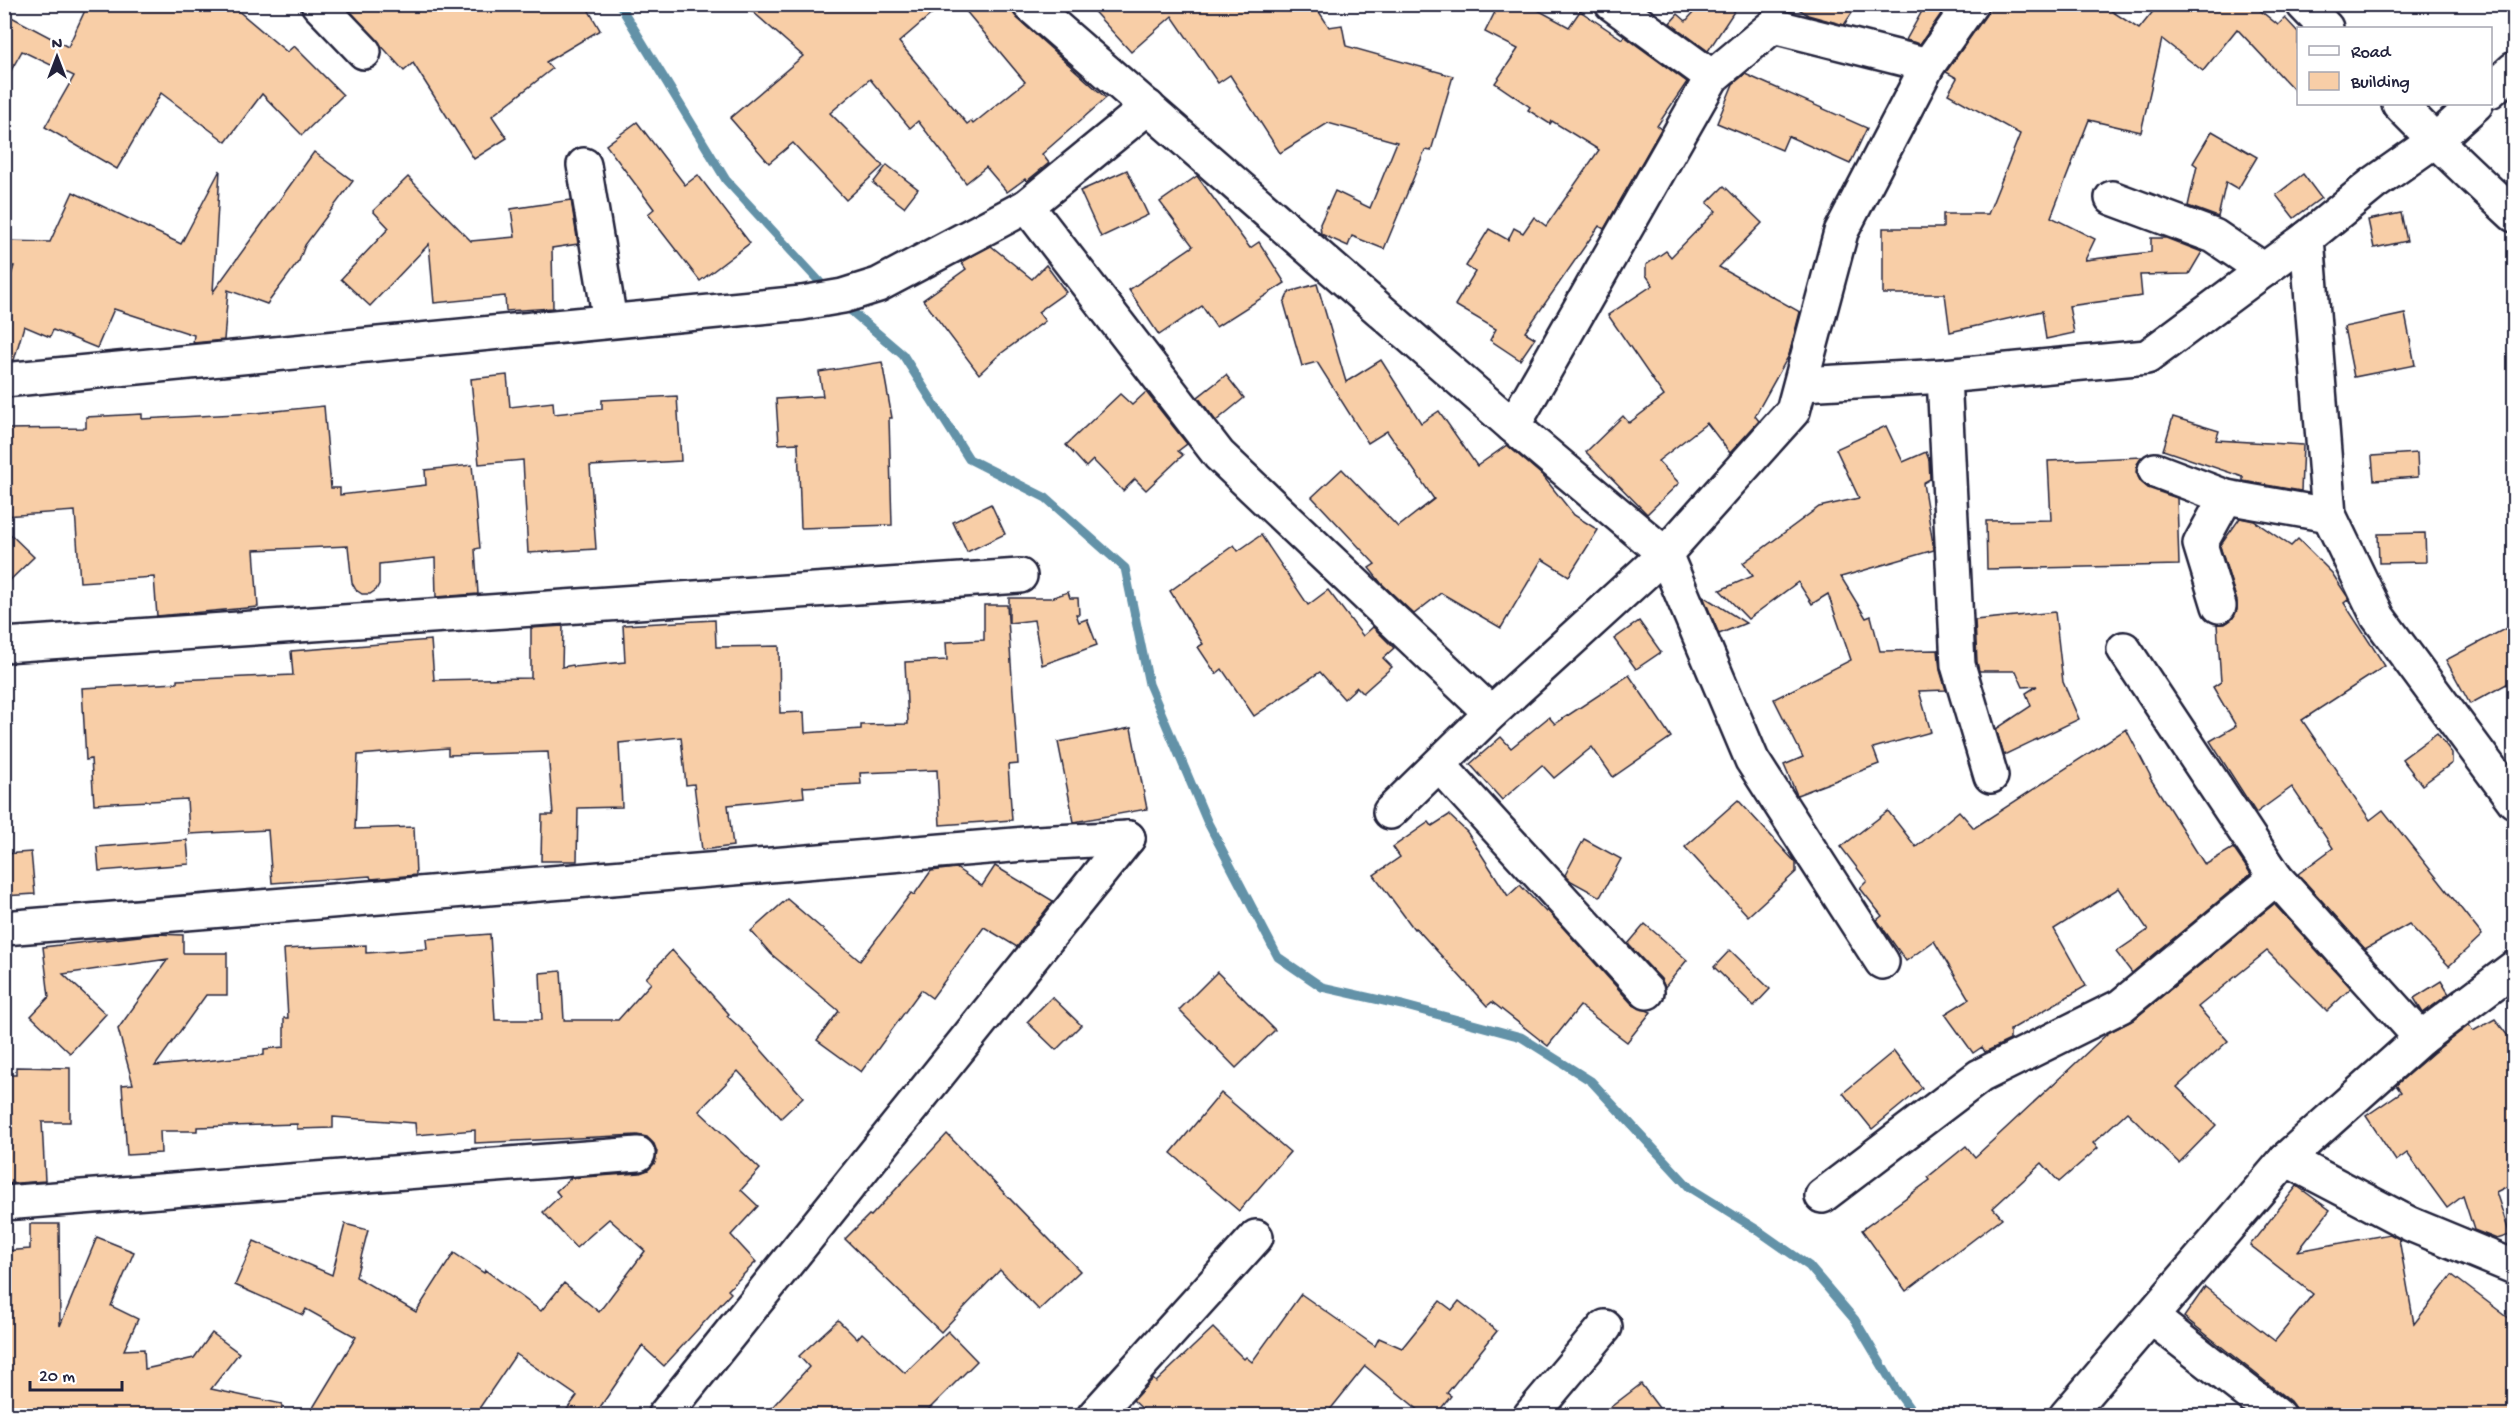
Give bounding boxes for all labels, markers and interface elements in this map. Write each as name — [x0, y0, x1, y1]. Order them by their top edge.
north arrow — [27, 27, 87, 87]
legend — [2297, 27, 2492, 105]
text: N — [52, 36, 63, 55]
text: Road — [2351, 43, 2392, 64]
text: Building — [2350, 73, 2410, 94]
scale bar — [30, 1354, 122, 1392]
text: 20 m — [39, 1367, 75, 1388]

